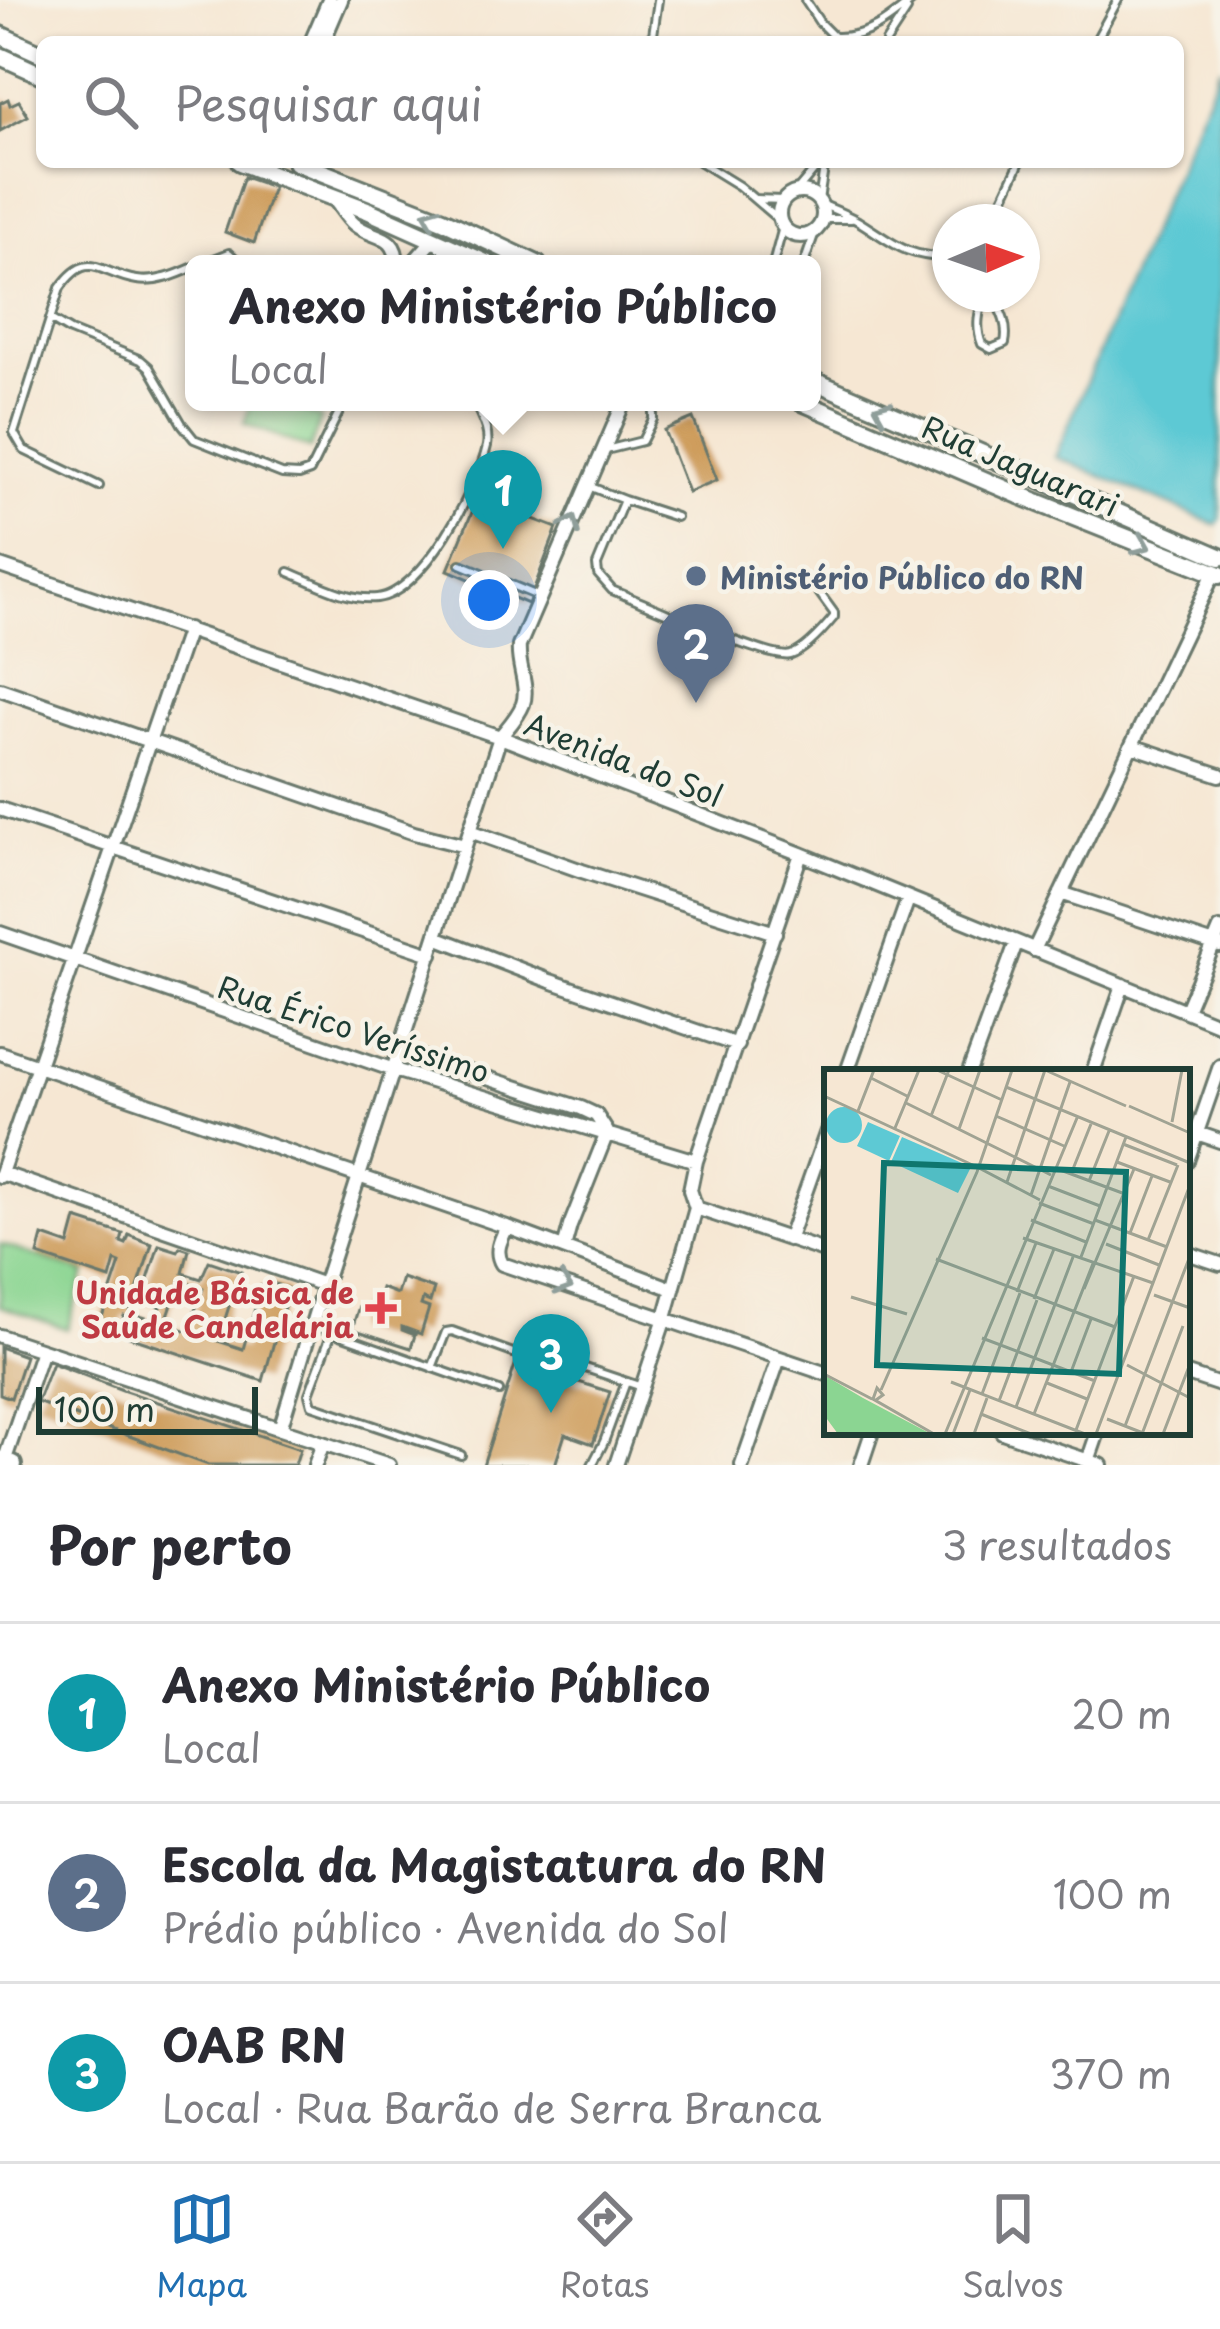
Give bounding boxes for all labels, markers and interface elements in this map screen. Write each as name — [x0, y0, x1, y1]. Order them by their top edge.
search box — [36, 36, 1184, 168]
text: Pesquisar aqui — [174, 68, 483, 136]
icon: search — [78, 69, 144, 135]
north arrow — [932, 204, 1040, 312]
one-way arrow — [421, 206, 442, 230]
popup — [185, 255, 821, 411]
text: Anexo Ministério Público — [229, 270, 777, 338]
text: Local — [229, 338, 328, 397]
one-way arrow — [872, 400, 894, 424]
street label: Rua Jaguarari — [916, 403, 1126, 527]
pin: 1 — [464, 450, 542, 549]
one-way arrow — [557, 515, 581, 536]
one-way arrow — [1130, 531, 1151, 555]
place label: Ministério Público do RN — [720, 554, 1084, 599]
marker: Ministério Público do RN — [683, 563, 709, 589]
your location — [459, 570, 519, 630]
pin: 2 — [657, 604, 735, 703]
street label: Avenida do Sol — [518, 701, 730, 817]
street label: Rua Érico Veríssimo — [212, 963, 496, 1093]
inset map — [824, 1069, 1190, 1435]
place label: Unidade Básica de Saúde Candelária — [75, 1269, 355, 1348]
one-way arrow — [553, 1270, 574, 1295]
marker: Unidade Básica de Saúde Candelária — [365, 1292, 397, 1324]
pin: 3 — [512, 1314, 590, 1413]
scale bar — [36, 1381, 258, 1434]
text: 100 m — [54, 1383, 155, 1433]
text: Por perto — [48, 1505, 292, 1582]
text: 3 resultados — [942, 1514, 1172, 1573]
text: Anexo Ministério Público — [162, 1649, 710, 1717]
text: 1 — [78, 1683, 96, 1742]
text: 20 m — [1071, 1683, 1172, 1742]
text: Local — [162, 1717, 261, 1776]
text: Escola da Magistatura do RN — [162, 1829, 826, 1897]
text: 2 — [73, 1863, 101, 1922]
text: 100 m — [1053, 1863, 1172, 1922]
text: Prédio público · Avenida do Sol — [162, 1897, 729, 1956]
text: OAB RN — [162, 2009, 346, 2077]
text: 3 — [74, 2043, 100, 2102]
text: 370 m — [1049, 2043, 1172, 2102]
text: Local · Rua Barão de Serra Branca — [162, 2077, 821, 2136]
tab: Mapa — [156, 2186, 247, 2308]
tab: Rotas — [560, 2186, 649, 2308]
tab: Salvos — [962, 2186, 1064, 2308]

